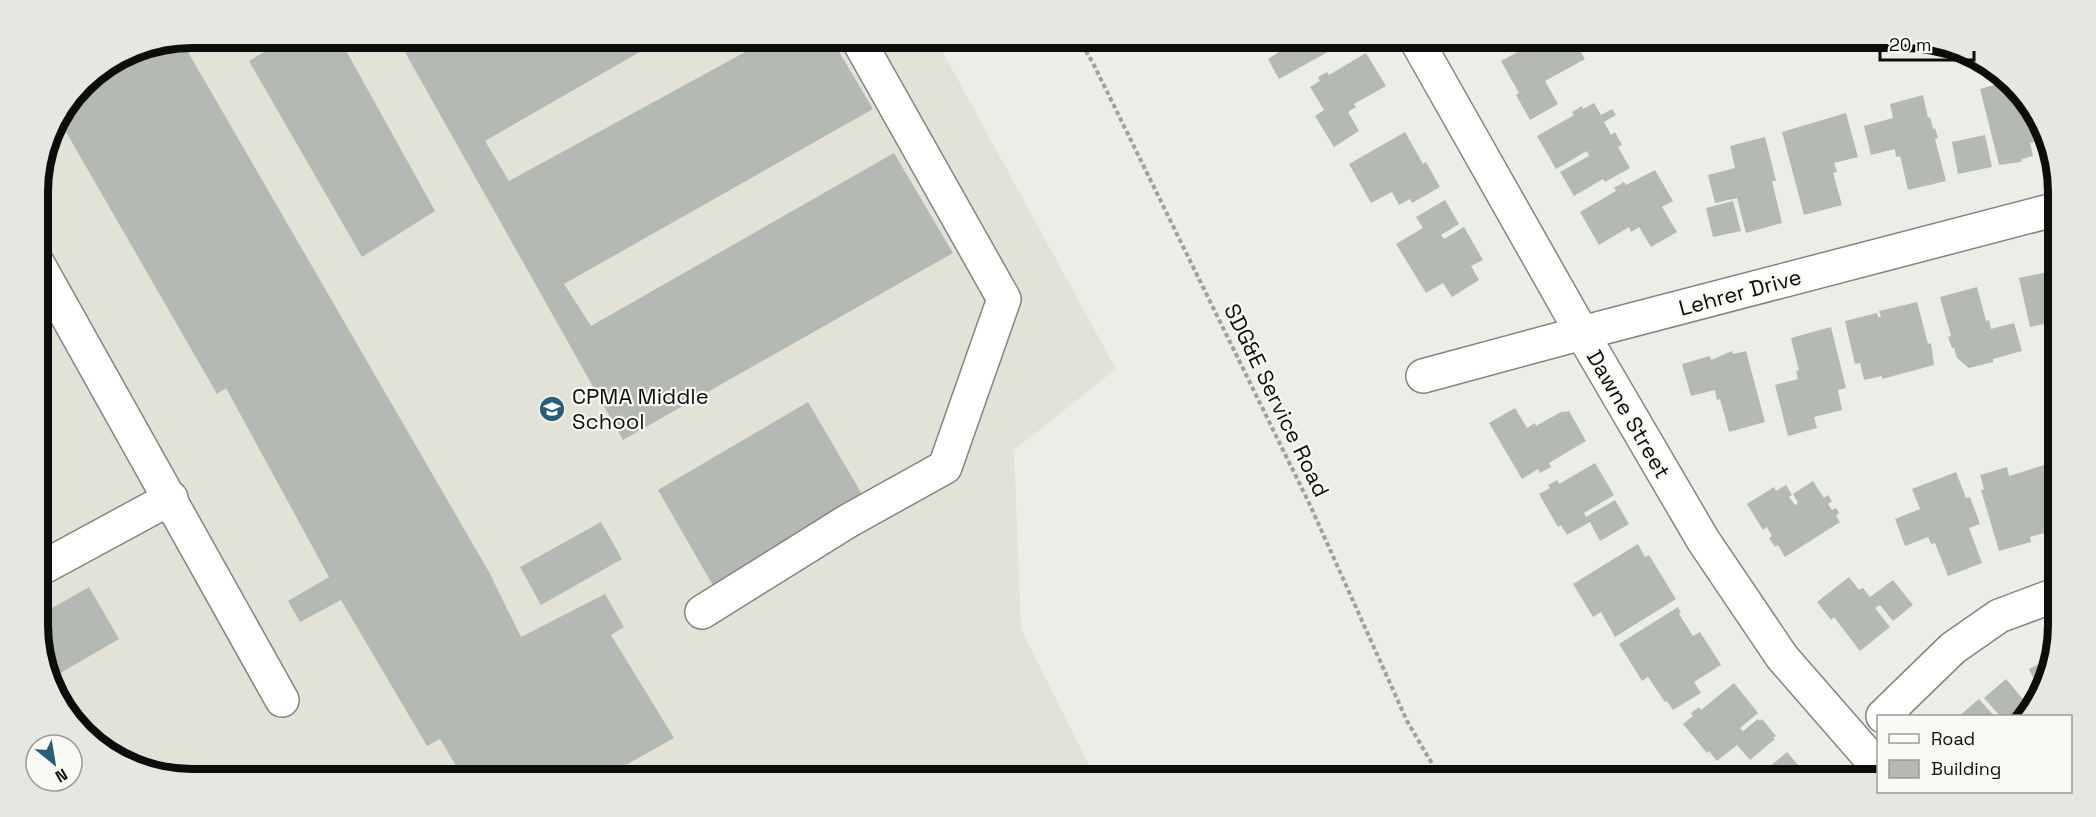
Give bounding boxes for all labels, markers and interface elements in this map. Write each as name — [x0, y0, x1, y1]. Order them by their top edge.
scale bar — [1880, 24, 1974, 62]
text: 20 m — [1889, 33, 1932, 56]
street label: Lehrer Drive — [1676, 262, 1804, 322]
street label: SDG&E Service Road — [1218, 299, 1336, 501]
street label: Dawne Street — [1581, 345, 1677, 483]
place label: CPMA Middle School — [572, 382, 709, 435]
school or university icon: CPMA Middle School — [537, 394, 567, 424]
legend — [1877, 715, 2072, 793]
text: Road — [1931, 727, 1975, 750]
north arrow — [24, 733, 84, 793]
text: Building — [1931, 757, 2001, 780]
text: N — [51, 764, 71, 787]

